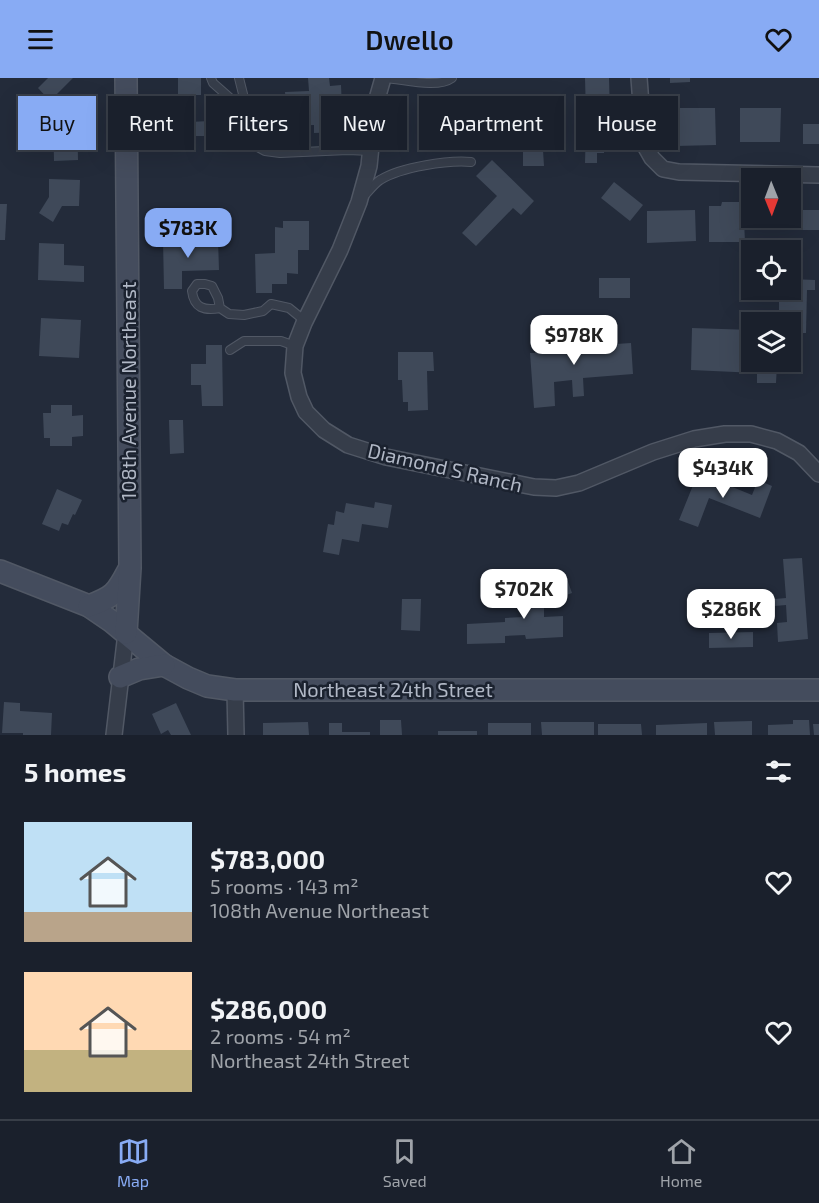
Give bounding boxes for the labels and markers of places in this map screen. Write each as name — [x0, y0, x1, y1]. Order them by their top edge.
pin: $783K — [146, 208, 230, 259]
pin: $978K — [532, 315, 616, 366]
pin: $434K — [681, 448, 765, 499]
pin: $702K — [482, 569, 566, 620]
pin: $286K — [689, 589, 773, 640]

